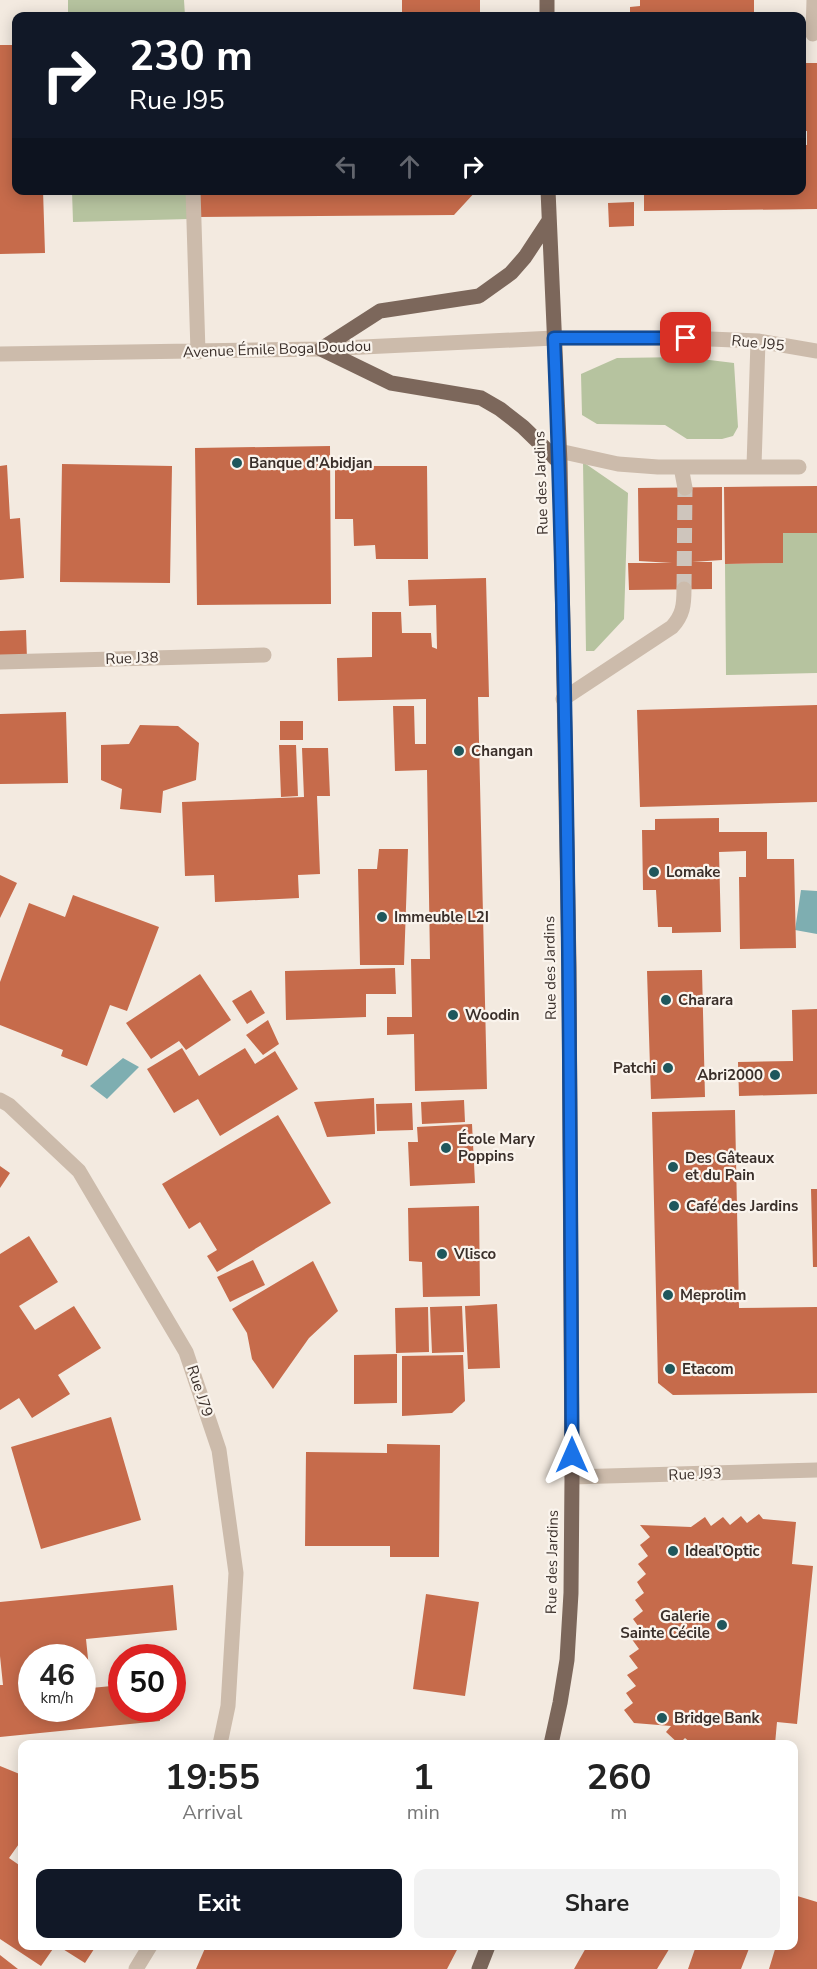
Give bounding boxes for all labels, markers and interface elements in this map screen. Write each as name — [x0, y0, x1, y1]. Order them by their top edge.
text: 230 m — [129, 28, 253, 85]
icon: right — [30, 36, 108, 114]
text: Rue J95 — [129, 82, 225, 119]
icon: left — [330, 150, 363, 183]
icon: ahead — [393, 150, 426, 183]
icon: right — [456, 150, 489, 183]
pin — [660, 312, 711, 363]
icon: arrive — [669, 321, 702, 354]
street label: Rue J95 — [731, 330, 785, 356]
street label: Avenue Émile Boga Doudou — [182, 336, 372, 362]
street label: Rue des Jardins — [529, 431, 553, 535]
place label: Banque d'Abidjan — [249, 453, 373, 473]
marker: Banque d'Abidjan — [230, 456, 244, 470]
street label: Rue J38 — [105, 647, 159, 669]
place label: Changan — [471, 741, 533, 761]
marker: Changan — [452, 744, 466, 758]
place label: Lomake — [666, 862, 720, 882]
marker: Lomake — [647, 865, 661, 879]
place label: Immeuble L2I — [394, 907, 489, 927]
marker: Immeuble L2I — [375, 910, 389, 924]
street label: Rue des Jardins — [539, 916, 561, 1020]
place label: Charara — [678, 990, 733, 1010]
marker: Charara — [659, 993, 673, 1007]
place label: Woodin — [465, 1005, 520, 1025]
marker: Woodin — [446, 1008, 460, 1022]
place label: Patchi — [613, 1058, 656, 1078]
marker: Patchi — [661, 1061, 675, 1075]
place label: Abri2000 — [697, 1065, 763, 1085]
marker: Abri2000 — [768, 1068, 782, 1082]
place label: École Mary Poppins — [458, 1129, 535, 1166]
marker: École Mary Poppins — [439, 1141, 453, 1155]
place label: Des Gâteaux et du Pain — [685, 1148, 775, 1185]
marker: Des Gâteaux et du Pain — [666, 1160, 680, 1174]
place label: Café des Jardins — [686, 1196, 798, 1216]
marker: Café des Jardins — [667, 1199, 681, 1213]
place label: Vlisco — [453, 1244, 497, 1264]
marker: Vlisco — [435, 1247, 449, 1261]
place label: Meprolim — [680, 1285, 746, 1305]
marker: Meprolim — [661, 1288, 675, 1302]
place label: Etacom — [682, 1359, 734, 1379]
marker: Etacom — [663, 1362, 677, 1376]
street label: Rue J79 — [182, 1363, 218, 1419]
position arrow — [540, 1423, 604, 1487]
street label: Rue J93 — [668, 1463, 722, 1485]
street label: Rue des Jardins — [541, 1510, 563, 1614]
place label: Ideal’Optic — [685, 1541, 760, 1561]
marker: Ideal’Optic — [666, 1544, 680, 1558]
place label: Galerie Sainte Cécile — [620, 1606, 710, 1643]
marker: Galerie Sainte Cécile — [715, 1618, 729, 1632]
speed limit sign: 50 — [108, 1644, 186, 1722]
text: 46 — [39, 1655, 75, 1696]
text: km/h — [40, 1688, 74, 1708]
place label: Bridge Bank — [674, 1708, 761, 1728]
marker: Bridge Bank — [655, 1711, 669, 1725]
text: 19:55 — [165, 1753, 260, 1802]
text: 1 — [412, 1753, 434, 1802]
text: 260 — [586, 1753, 651, 1802]
text: Arrival — [182, 1799, 242, 1826]
text: min — [407, 1799, 440, 1826]
text: m — [610, 1799, 627, 1826]
button: Exit — [36, 1869, 402, 1938]
button: Share — [414, 1869, 780, 1938]

